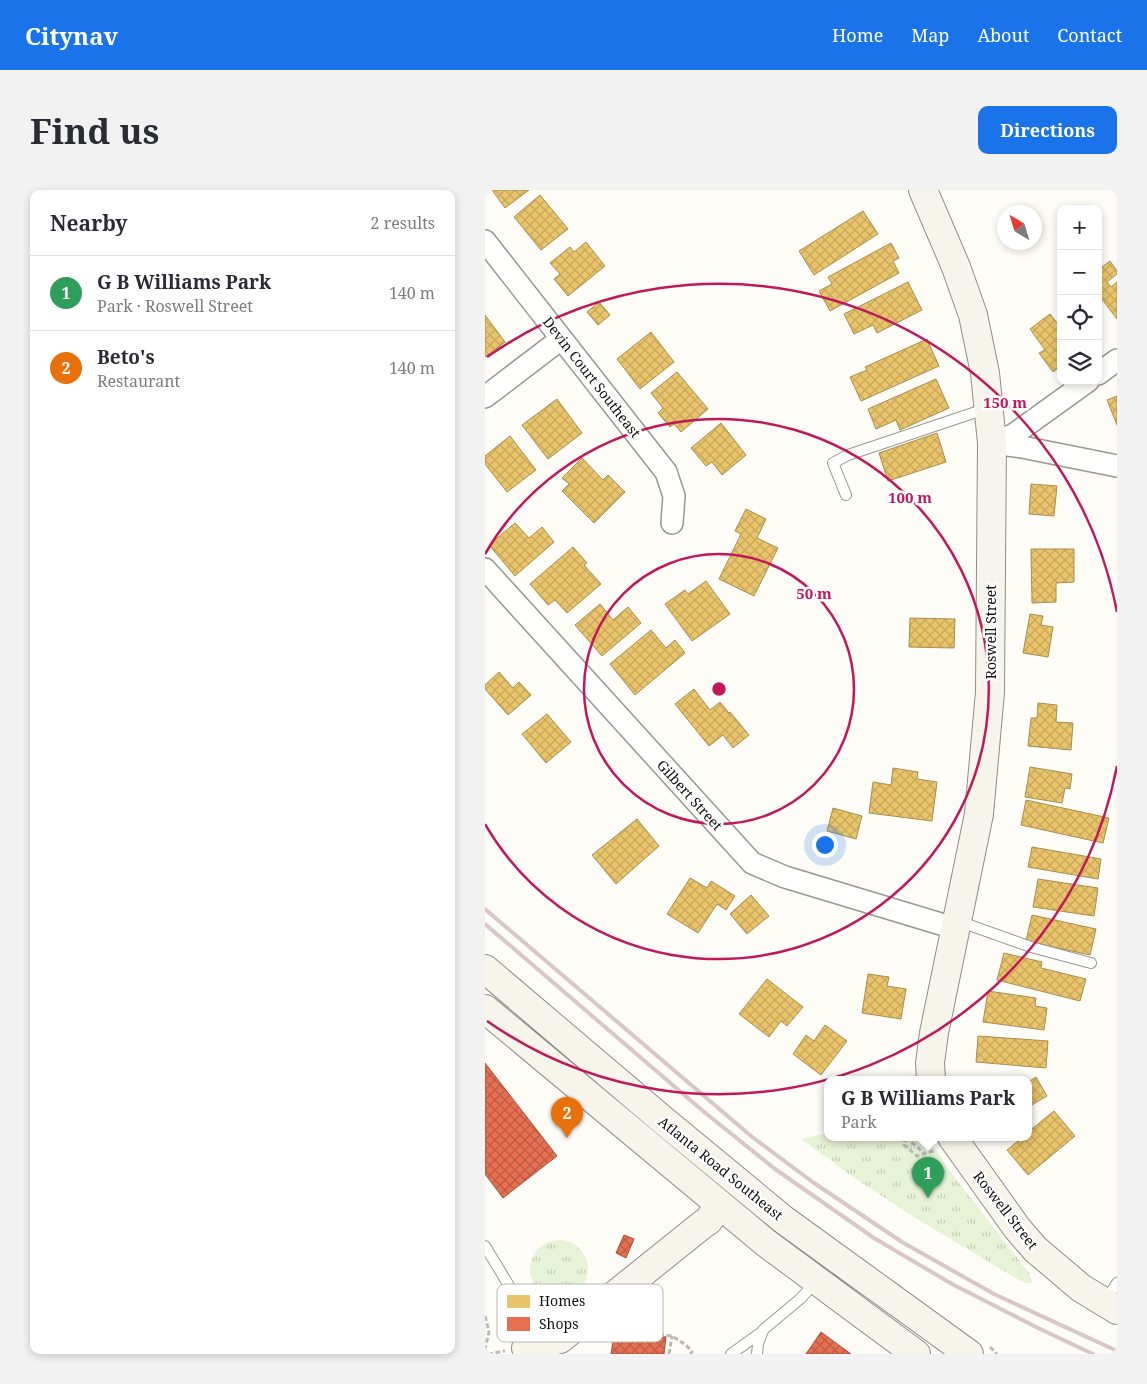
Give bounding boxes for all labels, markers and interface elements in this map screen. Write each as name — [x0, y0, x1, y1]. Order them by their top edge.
text: Citynav — [25, 19, 118, 52]
text: Home — [832, 23, 883, 47]
text: Map — [911, 23, 949, 47]
text: About — [977, 23, 1029, 47]
text: Contact — [1057, 23, 1122, 47]
button: Directions — [978, 106, 1117, 154]
text: Find us — [30, 107, 159, 154]
north arrow — [997, 205, 1042, 250]
map controls — [1057, 205, 1102, 385]
button: + — [1057, 205, 1102, 250]
text: Nearby — [50, 209, 128, 237]
text: 2 results — [371, 212, 435, 234]
button: − — [1057, 250, 1102, 295]
text: G B Williams Park — [97, 269, 271, 295]
text: 1 — [61, 282, 71, 304]
text: 140 m — [389, 282, 435, 304]
text: Park · Roswell Street — [97, 295, 253, 317]
button: locate — [1057, 295, 1102, 340]
street label: Devin Court Southeast — [539, 313, 645, 441]
button: layers — [1057, 340, 1102, 385]
text: Beto's — [97, 344, 155, 370]
text: 2 — [61, 357, 71, 379]
text: 140 m — [389, 357, 435, 379]
text: Restaurant — [97, 370, 180, 392]
text: 150 m — [983, 392, 1027, 412]
text: 100 m — [888, 487, 932, 507]
text: 50 m — [796, 583, 832, 603]
street label: Roswell Street — [981, 585, 1000, 679]
centre of rings — [710, 680, 728, 698]
street label: Gilbert Street — [653, 756, 727, 835]
your location — [812, 832, 838, 858]
popup — [824, 1076, 1032, 1141]
text: G B Williams Park — [841, 1085, 1015, 1111]
pin: 2 — [551, 1097, 583, 1138]
text: Park — [841, 1111, 877, 1133]
street label: Atlanta Road Southeast — [655, 1112, 787, 1224]
pin: 1 — [912, 1157, 944, 1198]
street label: Roswell Street — [969, 1167, 1043, 1253]
legend — [497, 1284, 663, 1342]
text: Homes — [539, 1291, 585, 1310]
text: Shops — [539, 1314, 579, 1333]

